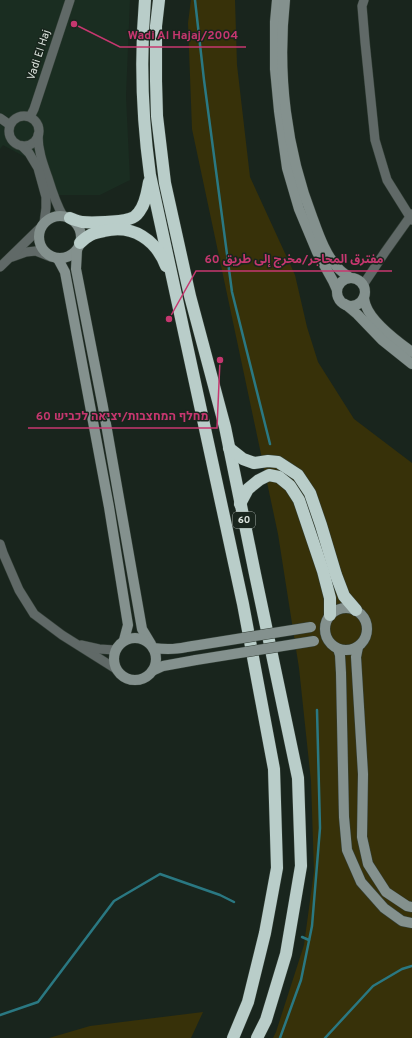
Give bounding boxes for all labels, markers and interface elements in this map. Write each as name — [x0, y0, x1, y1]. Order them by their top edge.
callout: Wadi Al Hajaj/2004 — [120, 23, 246, 47]
street label: Vadi El Haj — [24, 28, 54, 82]
text: Wadi Al Hajaj/2004 — [128, 28, 238, 44]
callout: مفترق المحاجر/مخرج إلى طريق 60 — [196, 247, 392, 271]
text: مفترق المحاجر/مخرج إلى طريق 60 — [204, 252, 384, 268]
callout: מחלף המחצבות/יציאה לכביש 60 — [28, 404, 217, 428]
text: מחלף המחצבות/יציאה לכביש 60 — [36, 409, 208, 425]
road number: 60 — [233, 512, 255, 528]

